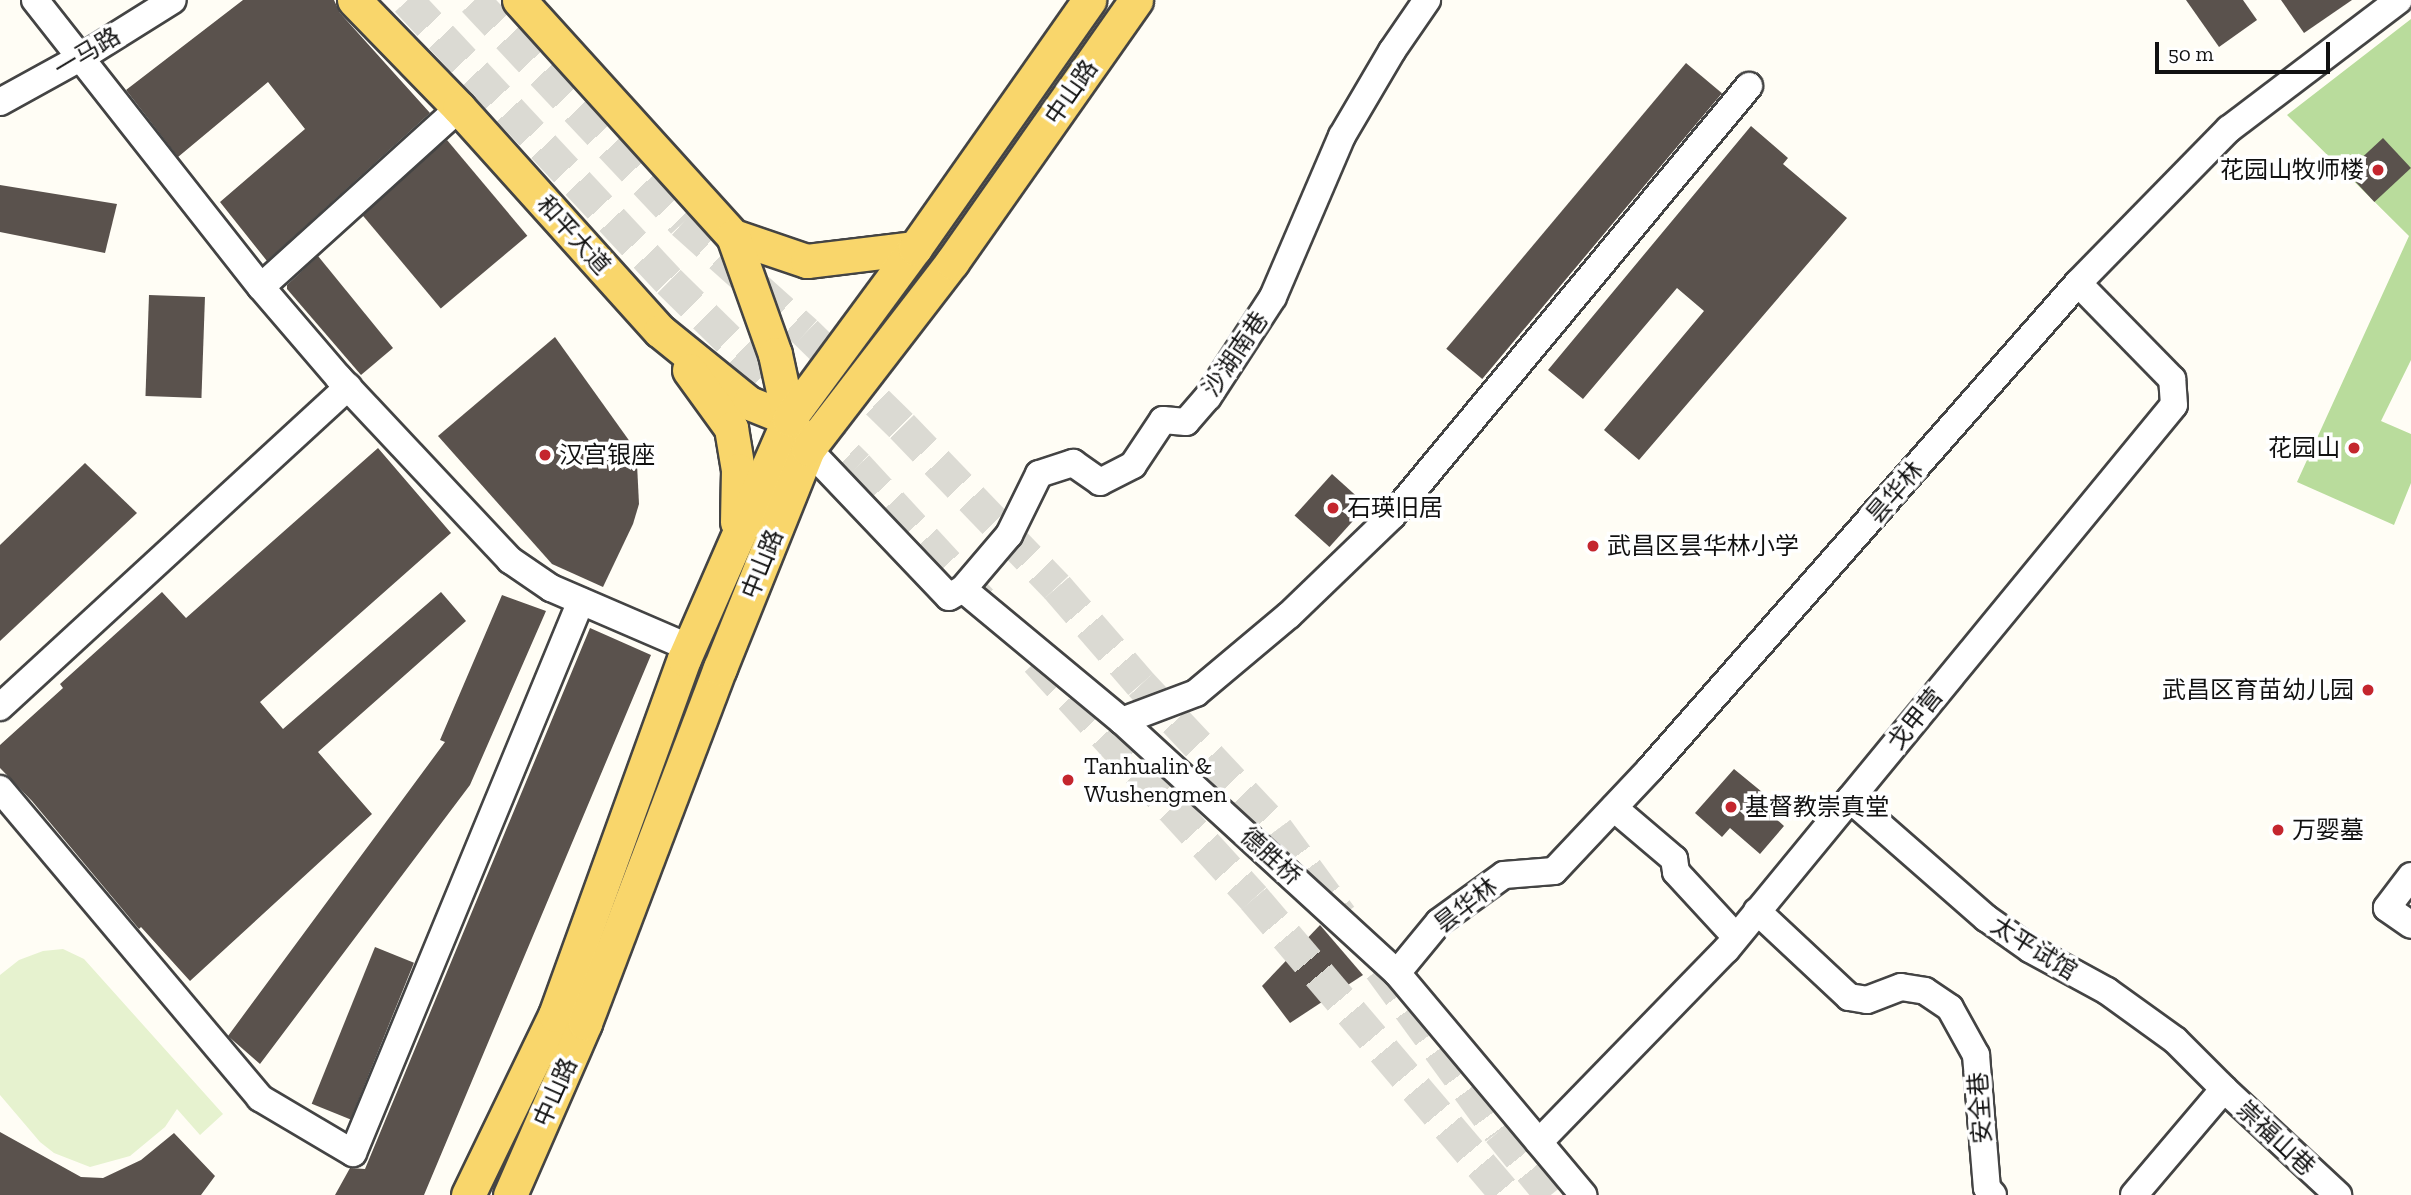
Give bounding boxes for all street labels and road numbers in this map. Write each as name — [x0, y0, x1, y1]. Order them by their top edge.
street label: 一马路 — [49, 21, 125, 83]
street label: 中山路 — [1039, 54, 1103, 130]
street label: 和平大道 — [531, 190, 617, 280]
street label: 沙湖南巷 — [1196, 306, 1274, 402]
street label: 昙华林 — [1861, 455, 1929, 529]
street label: 中山路 — [735, 525, 789, 603]
street label: 戈甲营 — [1881, 682, 1949, 756]
street label: 德胜桥 — [1235, 821, 1307, 891]
street label: 昙华林 — [1429, 871, 1503, 939]
street label: 太平试馆 — [1986, 910, 2082, 986]
street label: 中山路 — [527, 1053, 583, 1131]
street label: 安全巷 — [1963, 1071, 1997, 1145]
street label: 崇福山巷 — [2231, 1095, 2321, 1181]

